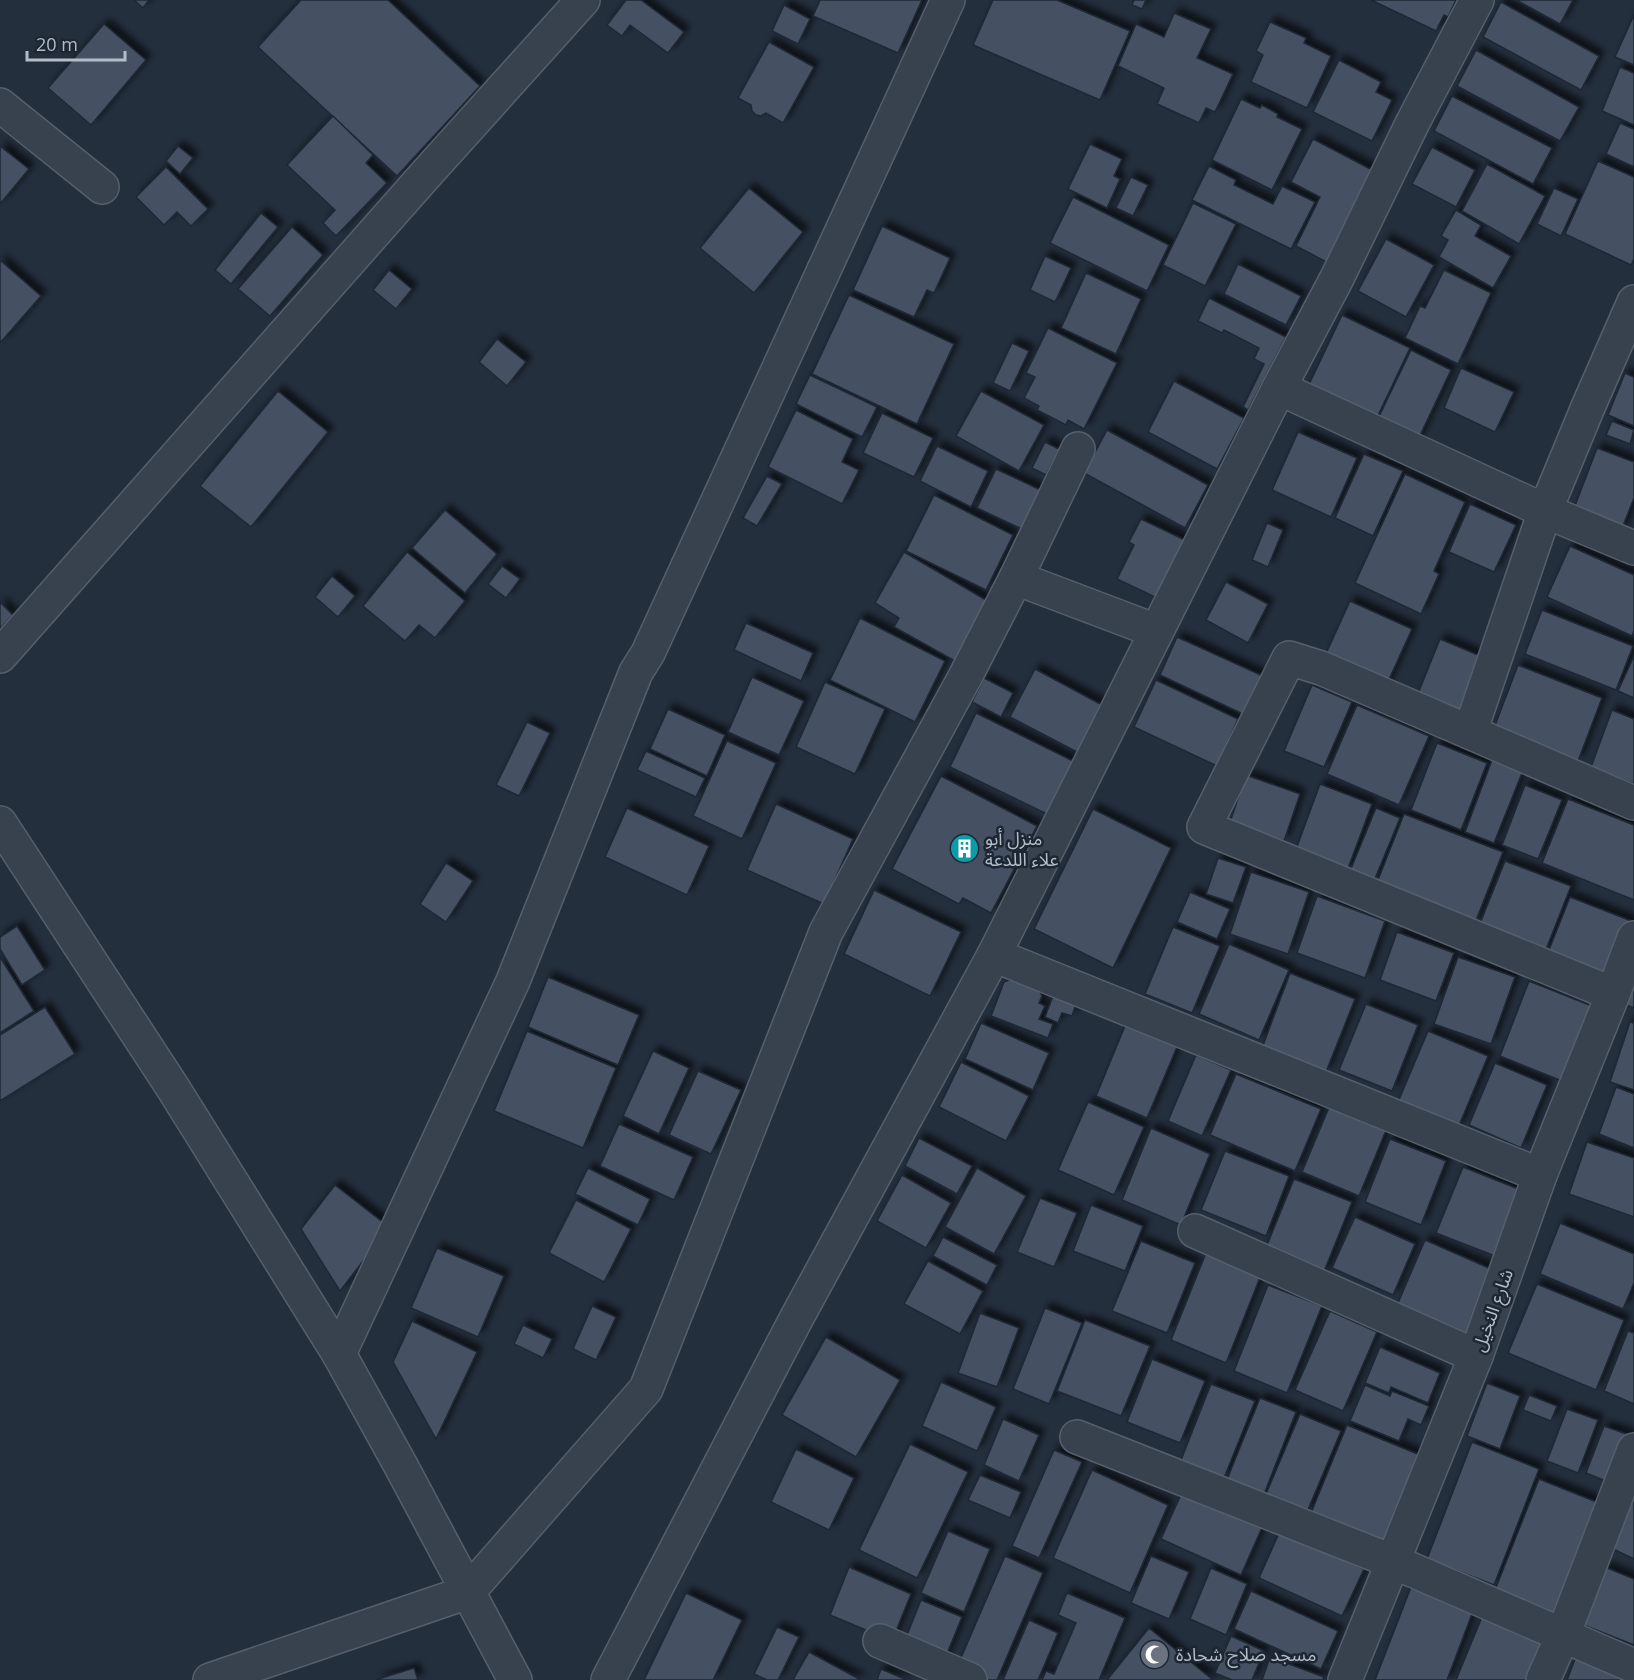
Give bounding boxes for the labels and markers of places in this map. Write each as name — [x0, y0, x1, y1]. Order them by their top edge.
place label: منزل أبو علاء اللدعة — [985, 826, 1059, 871]
building icon: منزل أبو علاء اللدعة — [948, 832, 980, 864]
mosque icon: مسجد صلاح شحادة — [1139, 1638, 1171, 1670]
place label: مسجد صلاح شحادة — [1176, 1642, 1316, 1668]

